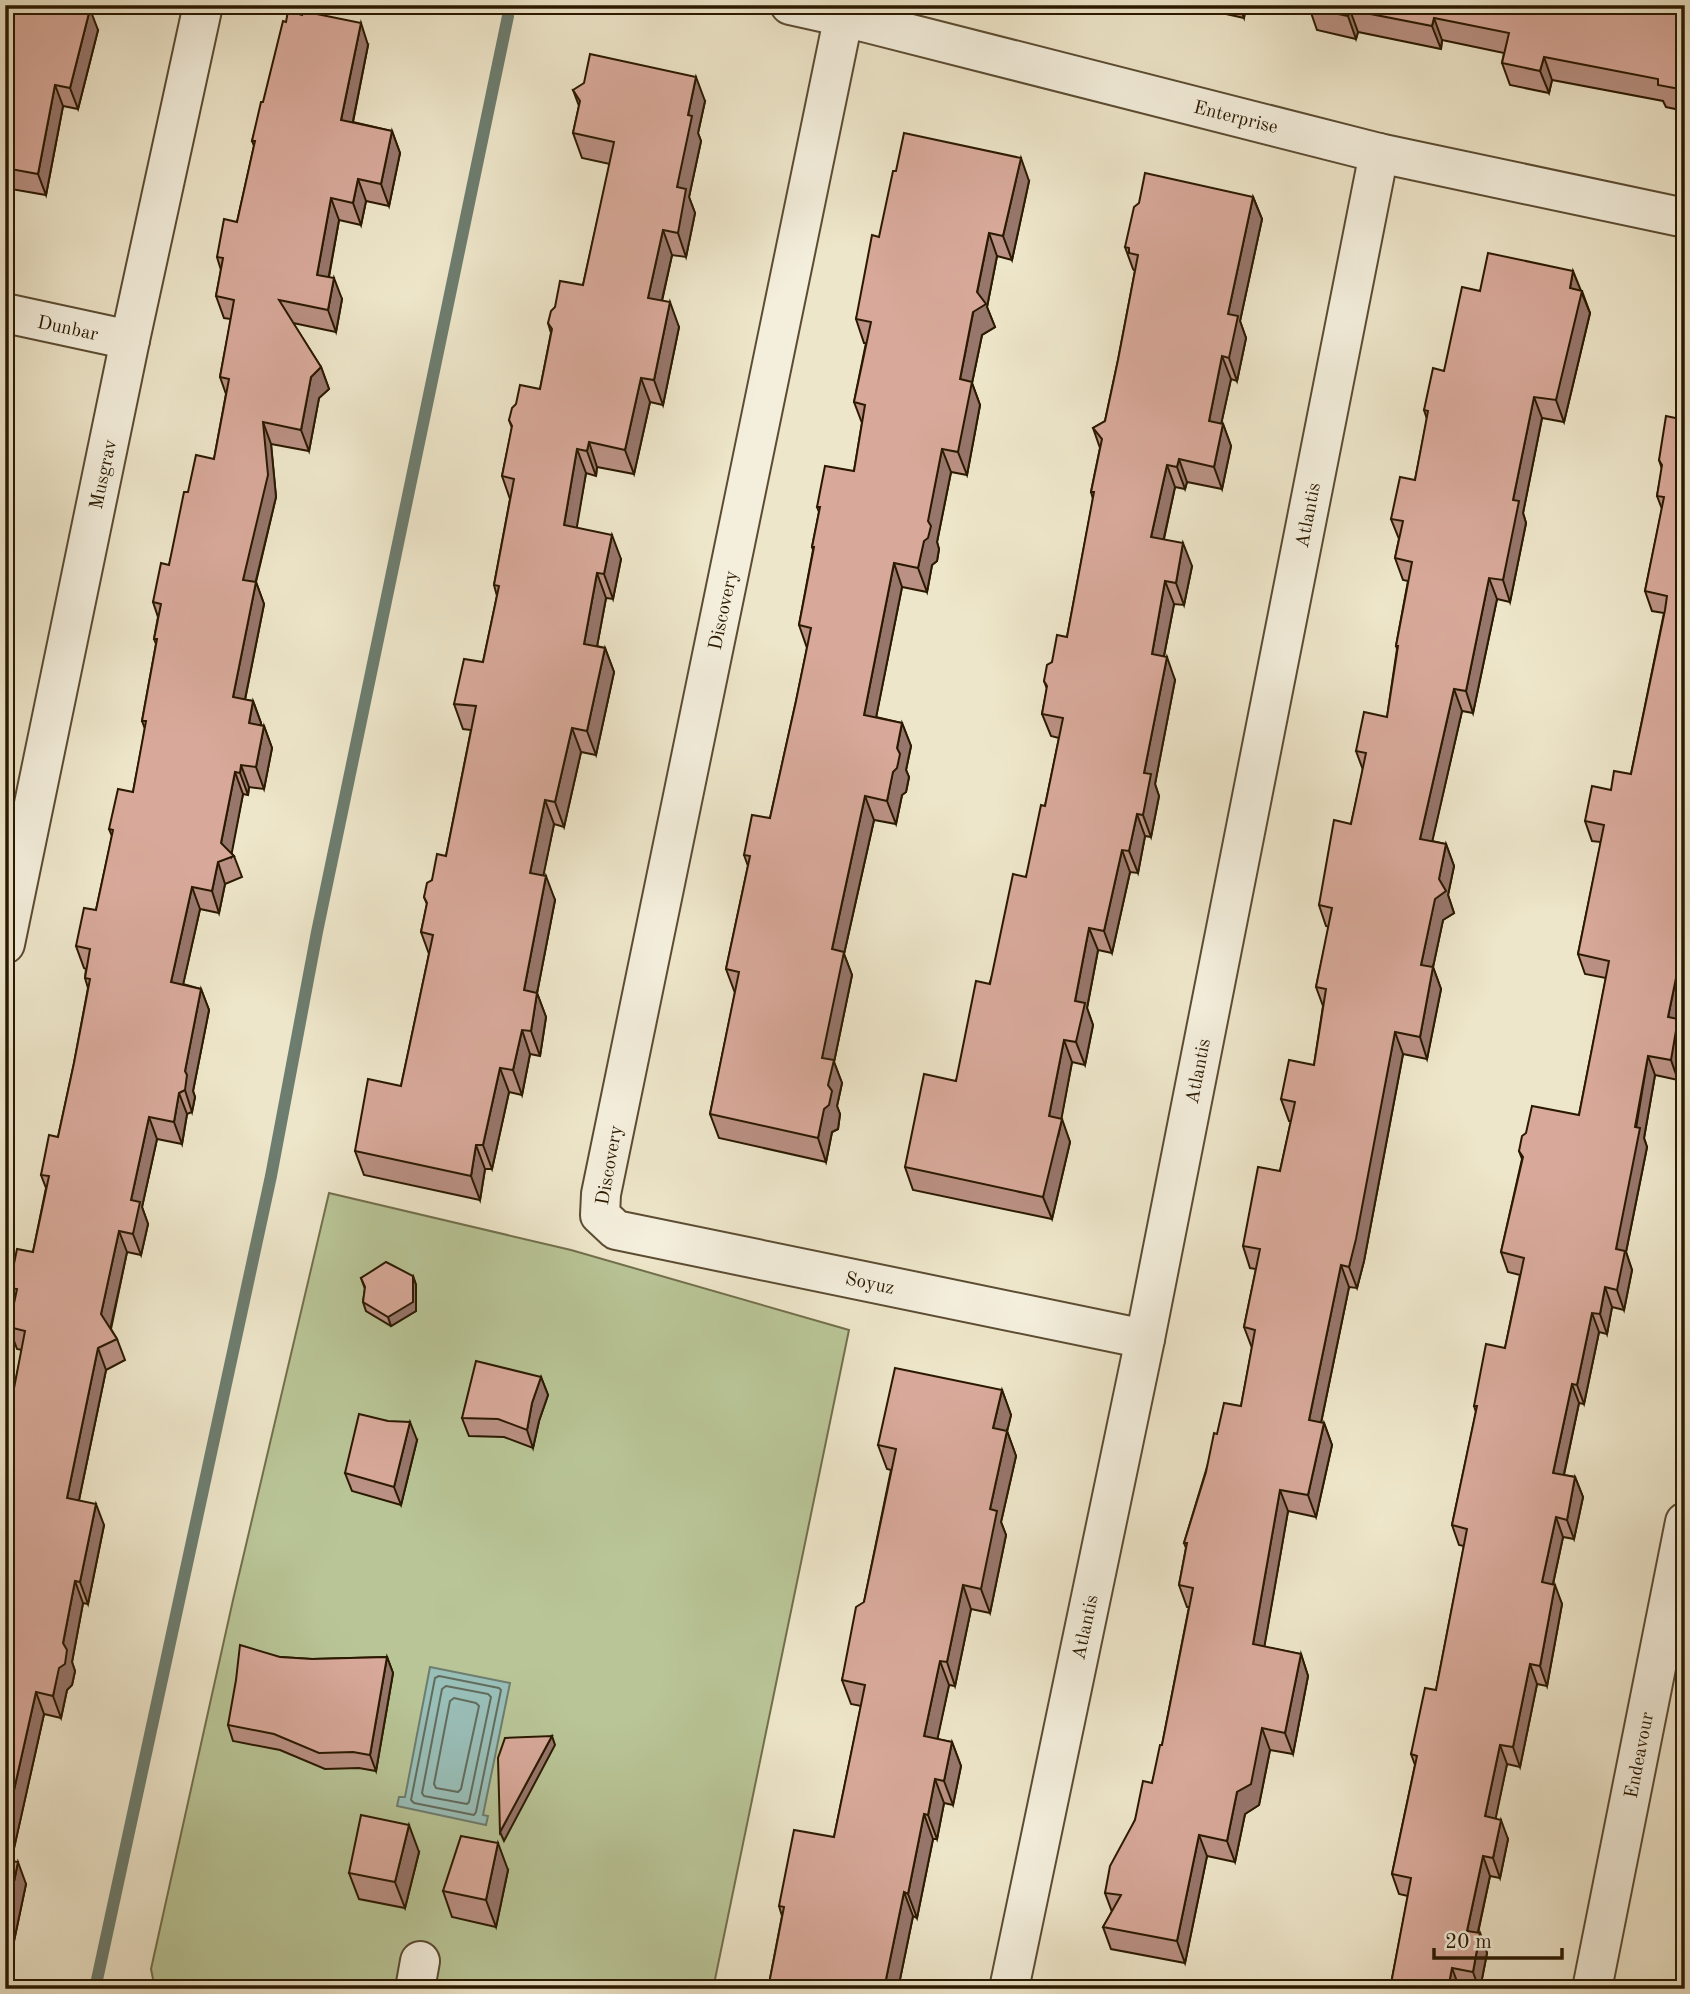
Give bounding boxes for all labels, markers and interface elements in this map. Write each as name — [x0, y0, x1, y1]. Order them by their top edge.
street label: Enterprise — [1191, 99, 1280, 138]
street label: Dunbar — [35, 314, 100, 345]
street label: Musgrav — [88, 438, 121, 511]
street label: Atlantis — [1294, 481, 1325, 550]
street label: Discovery — [707, 569, 742, 652]
street label: Atlantis — [1184, 1037, 1215, 1106]
street label: Discovery — [594, 1124, 627, 1207]
street label: Soyuz — [843, 1270, 896, 1299]
street label: Atlantis — [1070, 1593, 1103, 1662]
street label: Endeavour — [1623, 1711, 1658, 1800]
scale bar — [1434, 1917, 1562, 1961]
text: 20 m — [1445, 1932, 1492, 1953]

